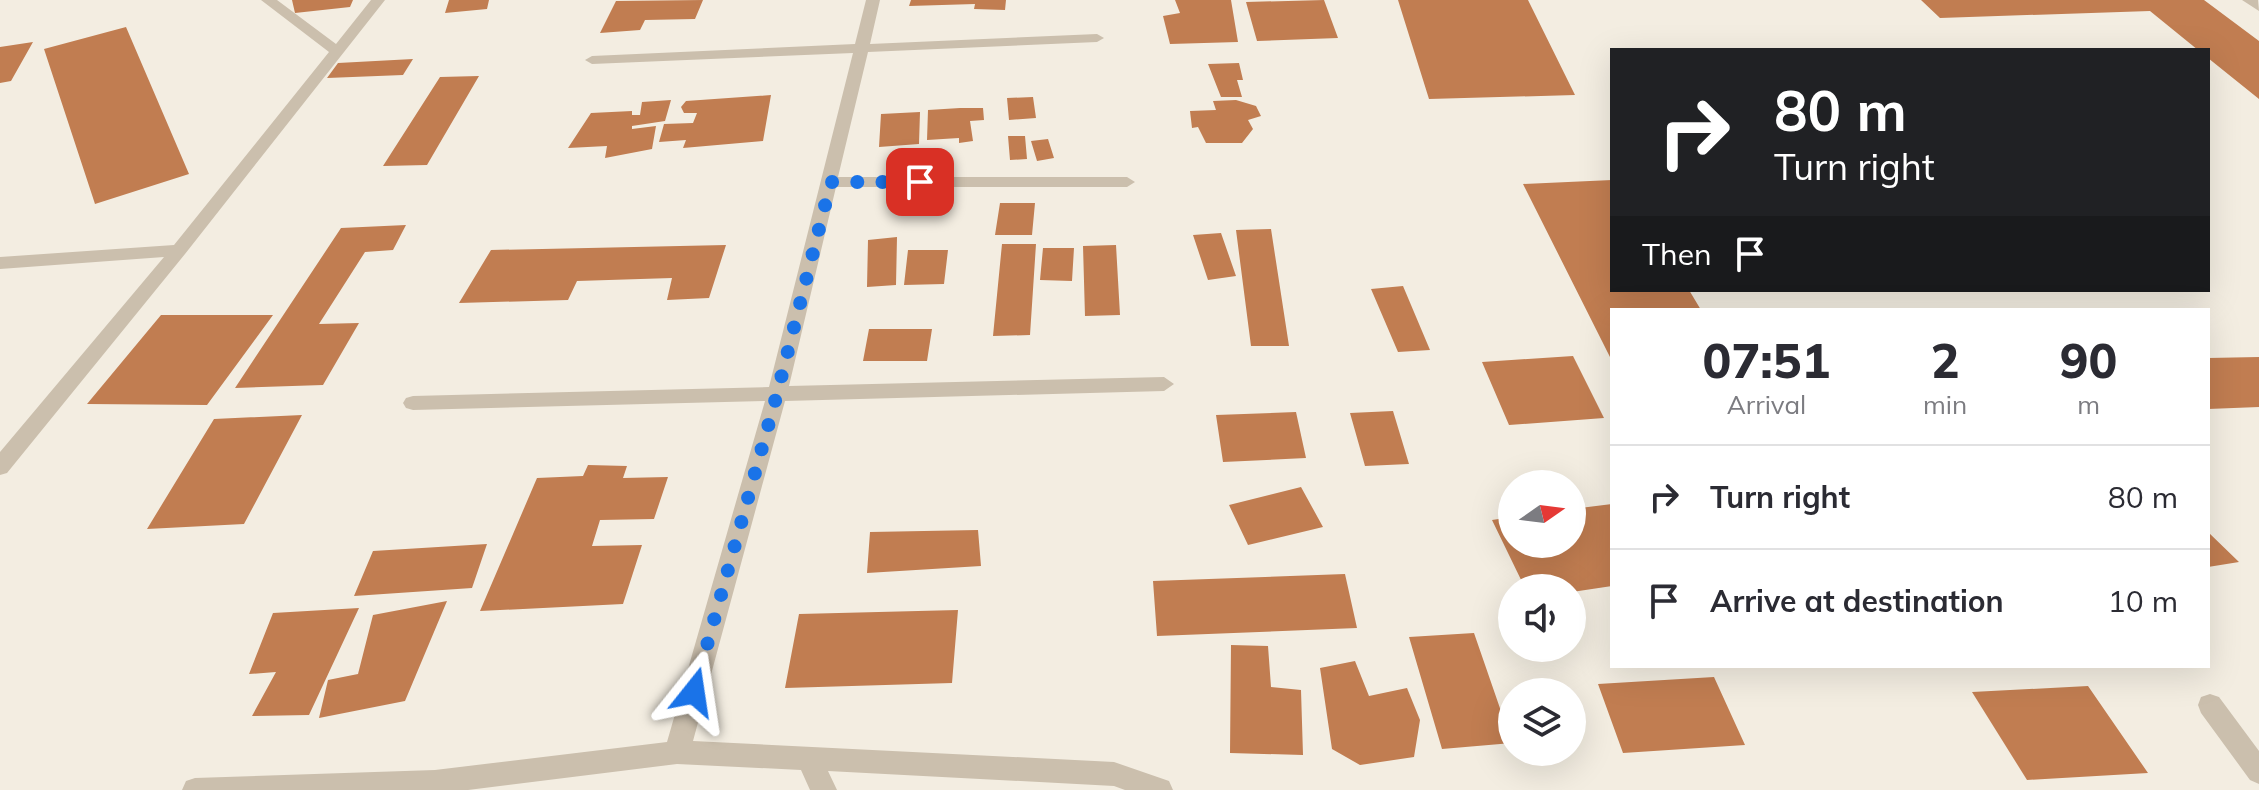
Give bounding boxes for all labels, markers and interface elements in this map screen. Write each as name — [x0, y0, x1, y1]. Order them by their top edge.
text: 80 m — [1774, 75, 1907, 145]
icon: right — [1642, 80, 1746, 184]
text: Turn right — [1774, 144, 1935, 189]
pin — [886, 148, 954, 216]
icon: arrive — [898, 160, 942, 204]
icon: arrive — [1728, 232, 1772, 276]
text: Then — [1642, 235, 1712, 273]
text: 07:51 — [1703, 330, 1830, 390]
text: 2 — [1931, 330, 1959, 390]
text: 90 — [2060, 330, 2117, 390]
text: Arrival — [1727, 388, 1806, 421]
text: min — [1923, 388, 1967, 421]
text: m — [2077, 388, 2100, 421]
north arrow — [1498, 470, 1586, 558]
map controls — [1498, 470, 1586, 766]
icon: right — [1642, 475, 1686, 519]
text: Turn right — [1710, 478, 1850, 516]
text: 80 m — [2108, 478, 2178, 516]
button: sound — [1498, 574, 1586, 662]
icon: arrive — [1642, 579, 1686, 623]
text: Arrive at destination — [1710, 582, 2004, 620]
text: 10 m — [2108, 582, 2178, 620]
position arrow — [652, 650, 736, 734]
button: layers — [1498, 678, 1586, 766]

